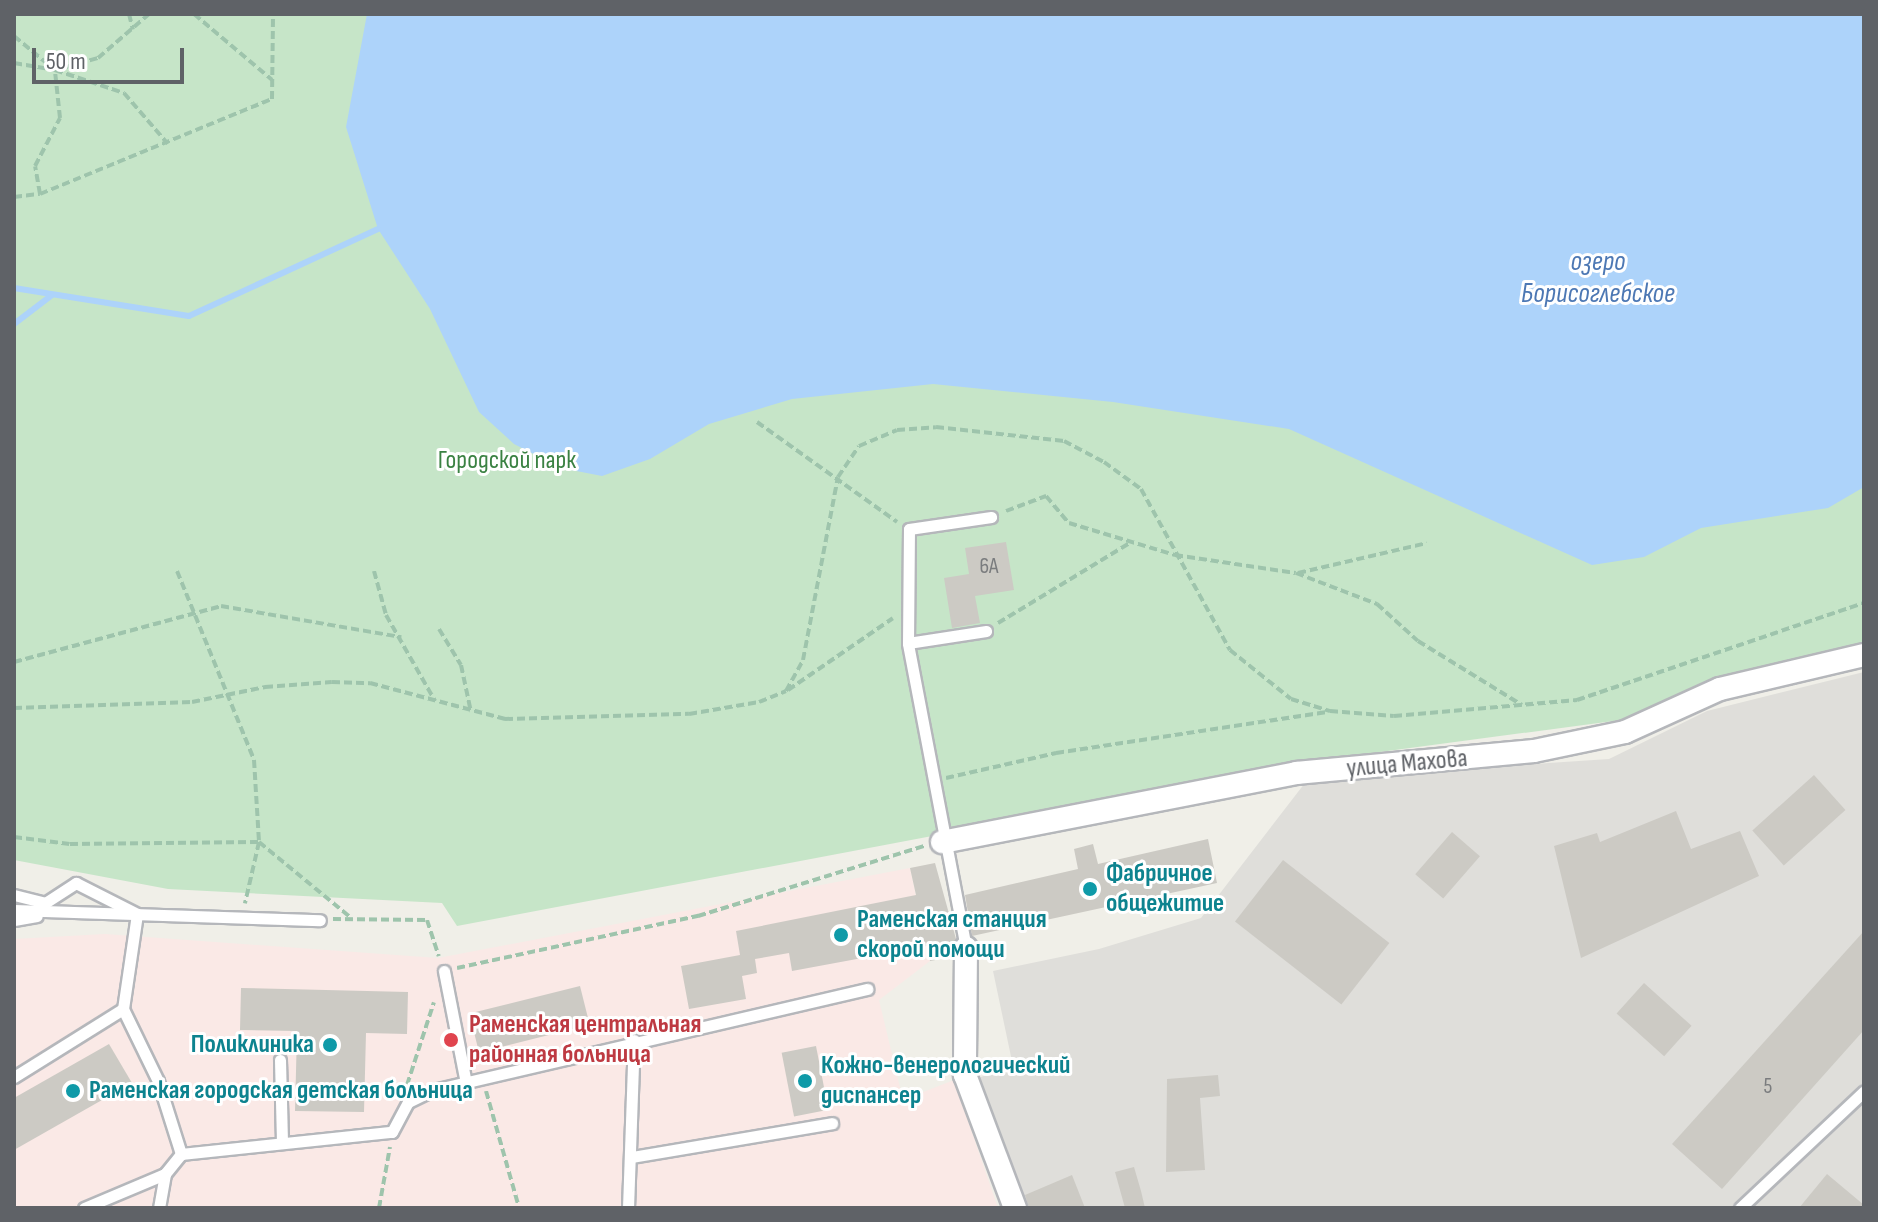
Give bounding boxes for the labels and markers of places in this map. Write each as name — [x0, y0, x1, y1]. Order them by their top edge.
place label: Фабричное общежитие — [1106, 858, 1224, 920]
marker: Фабричное общежитие — [1081, 880, 1099, 898]
place label: Раменская станция скорой помощи — [857, 904, 1047, 966]
marker: Раменская станция скорой помощи — [832, 926, 850, 944]
place label: Раменская центральная районная больница — [469, 1009, 702, 1070]
place label: Поликлиника — [191, 1029, 314, 1061]
marker: Раменская центральная районная больница — [440, 1029, 462, 1051]
marker: Поликлиника — [321, 1036, 339, 1054]
place label: Кожно-венерологический диспансер — [821, 1050, 1070, 1112]
marker: Кожно-венерологический диспансер — [796, 1072, 814, 1090]
place label: Раменская городская детская больница — [89, 1075, 473, 1107]
marker: Раменская городская детская больница — [64, 1082, 82, 1100]

